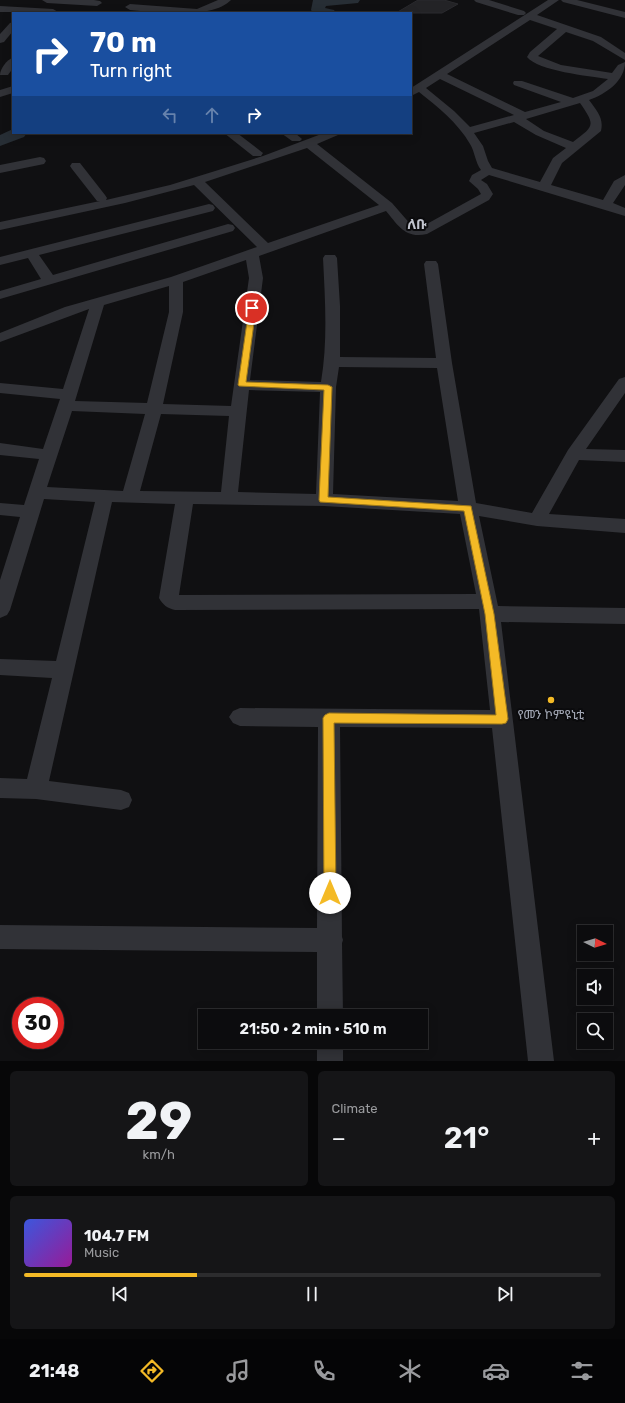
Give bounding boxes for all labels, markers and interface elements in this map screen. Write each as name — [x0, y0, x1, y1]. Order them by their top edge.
text: 70 m — [90, 26, 157, 59]
icon: right — [24, 28, 76, 80]
text: Turn right — [90, 60, 172, 82]
icon: left — [159, 104, 181, 126]
icon: ahead — [201, 104, 223, 126]
icon: right — [243, 104, 265, 126]
district label: ለቡ — [407, 216, 427, 233]
pin — [235, 291, 269, 325]
icon: arrive — [241, 297, 263, 319]
marker: የመን ኮምዩኒቲ — [546, 695, 556, 705]
place label: የመን ኮምዩኒቲ — [518, 707, 585, 722]
position arrow — [309, 872, 351, 914]
north arrow — [577, 925, 613, 961]
map controls — [577, 925, 613, 1049]
button: sound — [577, 969, 613, 1005]
speed limit sign: 30 — [12, 997, 64, 1049]
button: search — [577, 1013, 613, 1049]
text: 21:50 · 2 min · 510 m — [239, 1020, 387, 1038]
text: 29 — [125, 1090, 192, 1152]
text: Climate — [332, 1101, 378, 1116]
text: 21° — [444, 1120, 489, 1156]
text: − — [332, 1125, 346, 1152]
text: + — [587, 1125, 601, 1152]
text: km/h — [143, 1147, 175, 1162]
text: 104.7 FM — [84, 1227, 149, 1245]
text: Music — [84, 1245, 119, 1260]
icon: previous — [109, 1283, 131, 1305]
icon: pause — [301, 1283, 323, 1305]
icon: next — [494, 1283, 516, 1305]
icon: directions — [138, 1357, 166, 1385]
icon: music — [224, 1357, 252, 1385]
icon: phone — [310, 1357, 338, 1385]
icon: climate — [396, 1357, 424, 1385]
icon: car — [482, 1357, 510, 1385]
icon: filters — [568, 1357, 596, 1385]
text: 21:48 — [29, 1360, 79, 1382]

